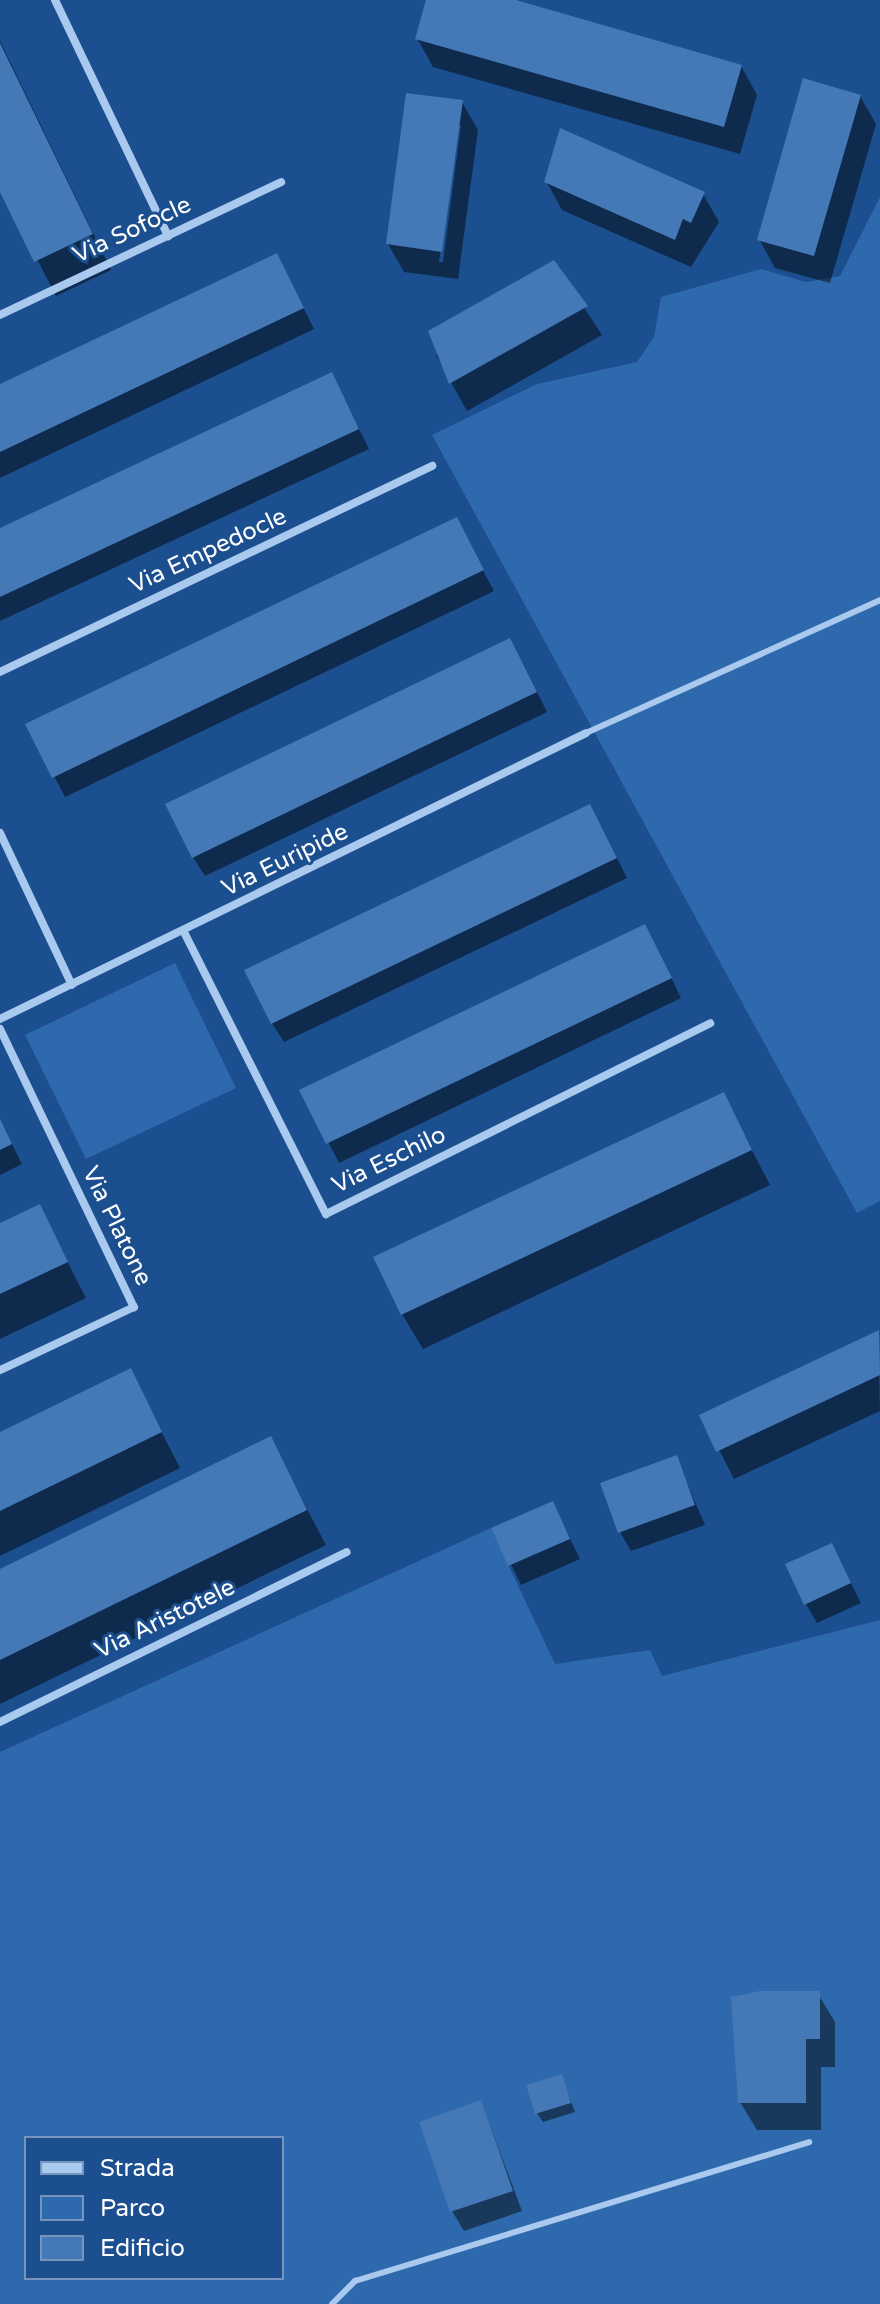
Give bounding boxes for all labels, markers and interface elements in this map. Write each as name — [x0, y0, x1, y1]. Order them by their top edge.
street label: Via Sofocle — [68, 190, 196, 270]
street label: Via Empedocle — [125, 502, 291, 600]
street label: Via Euripide — [217, 817, 353, 903]
street label: Via Eschilo — [328, 1120, 450, 1200]
street label: Via Platone — [76, 1162, 158, 1290]
street label: Via Aristotele — [90, 1573, 240, 1665]
legend — [24, 2136, 284, 2280]
text: Strada — [100, 2154, 175, 2183]
text: Parco — [100, 2194, 165, 2223]
text: Edificio — [100, 2234, 185, 2263]

